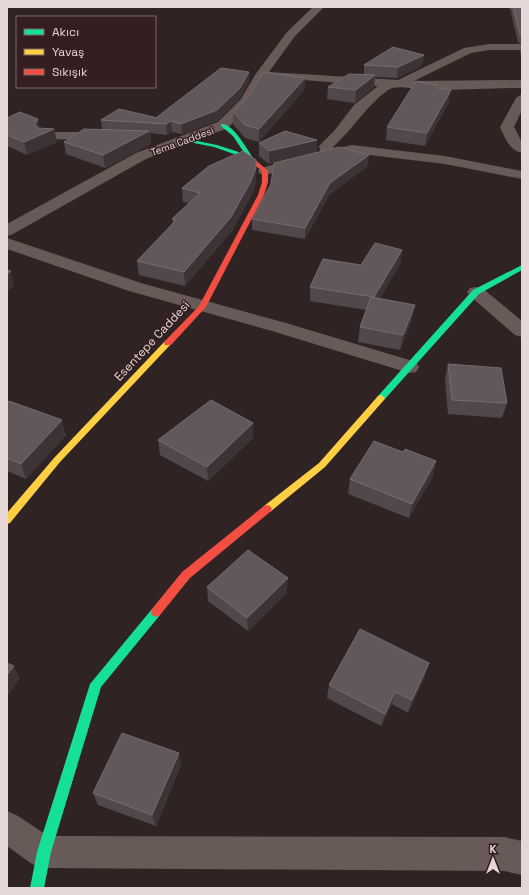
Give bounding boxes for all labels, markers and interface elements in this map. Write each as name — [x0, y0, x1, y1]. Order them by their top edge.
legend — [16, 16, 156, 88]
text: Akıcı — [52, 24, 79, 40]
text: Yavaş — [52, 44, 84, 60]
text: Sıkışık — [52, 64, 88, 80]
street label: Tema Caddesi — [149, 124, 216, 159]
street label: Esentepe Caddesi — [111, 297, 193, 384]
north arrow — [473, 839, 513, 879]
text: K — [490, 842, 497, 856]

